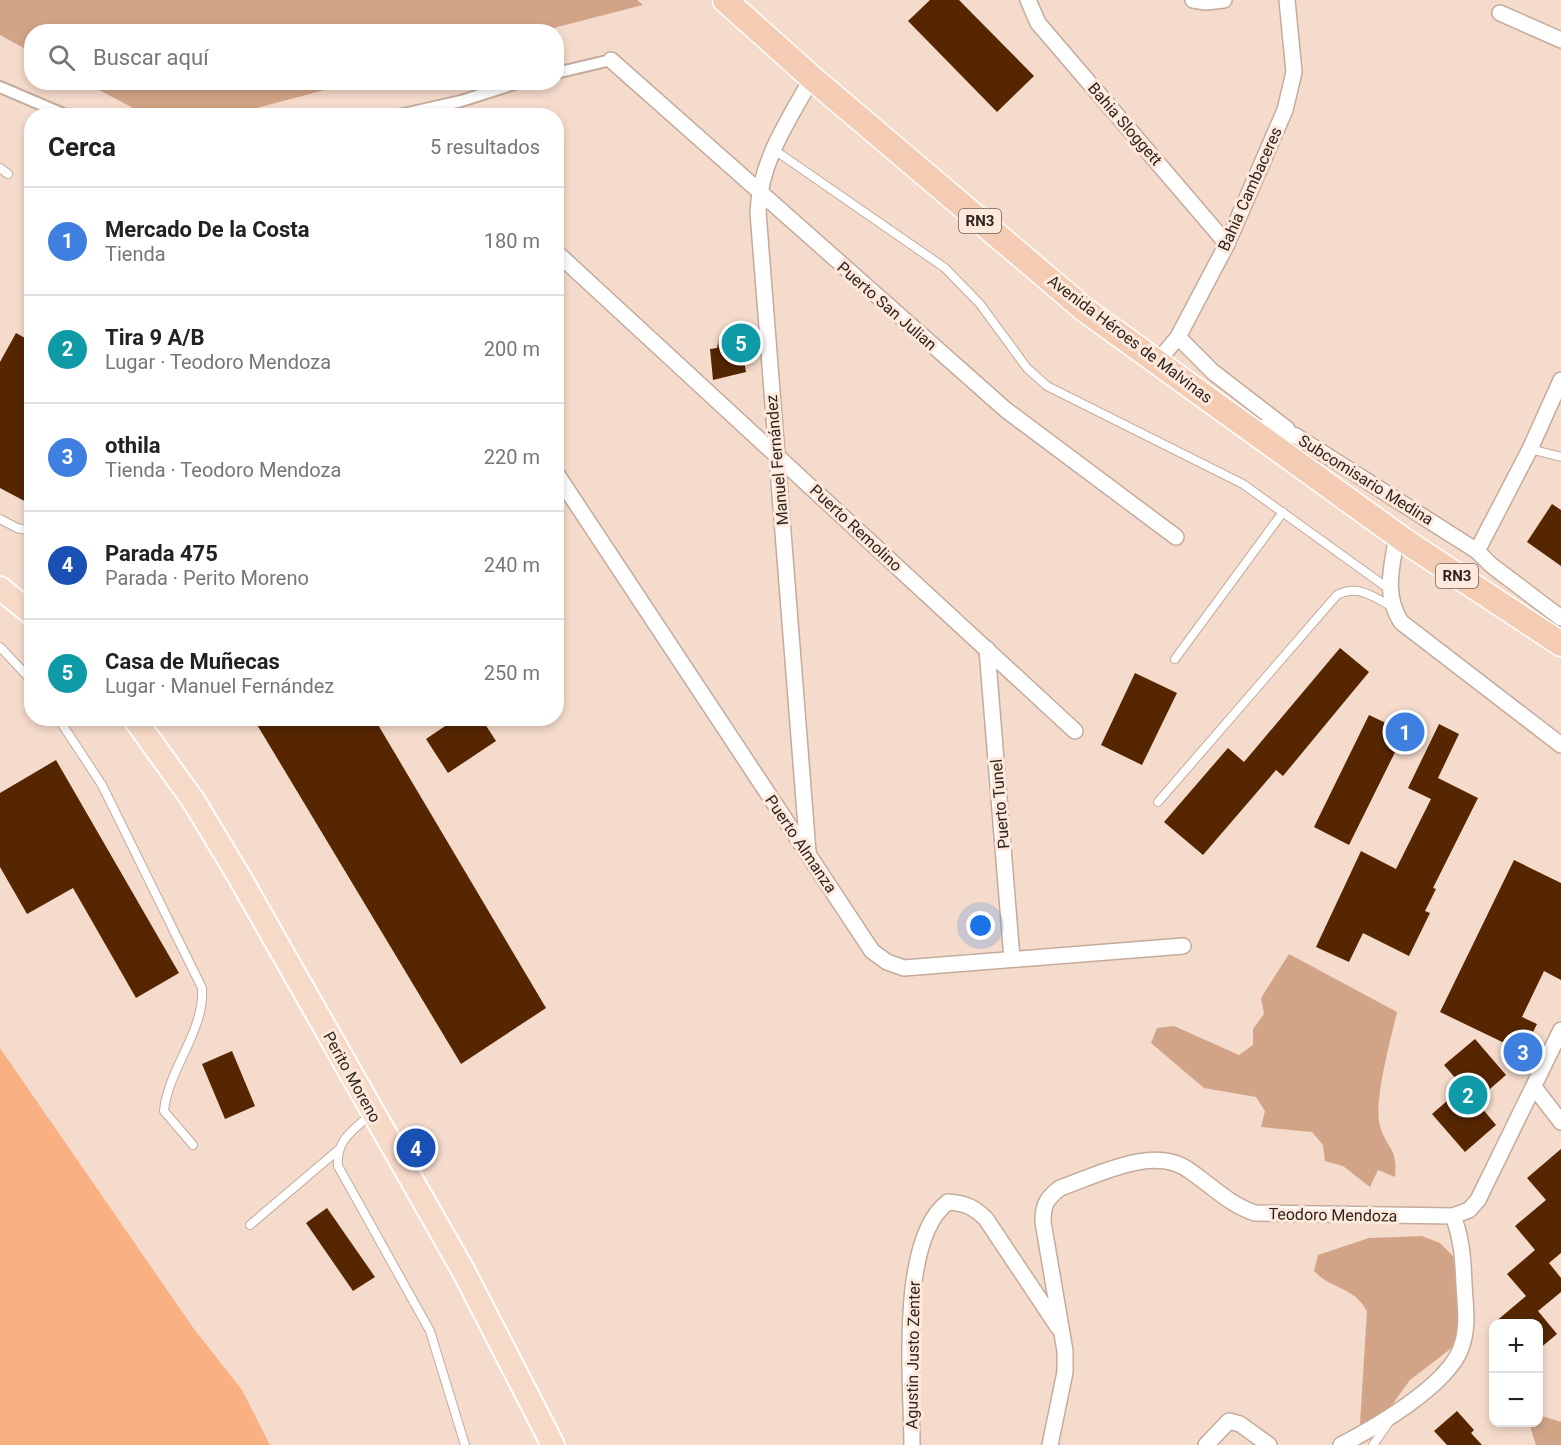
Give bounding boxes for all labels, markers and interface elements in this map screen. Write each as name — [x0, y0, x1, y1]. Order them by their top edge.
search box — [24, 24, 564, 90]
icon: search — [45, 41, 78, 74]
text: Buscar aquí — [93, 45, 209, 70]
street label: Bahia Sloggett — [1084, 79, 1166, 169]
street label: Bahia Cambaceres — [1214, 124, 1286, 254]
text: Cerca — [48, 132, 116, 162]
text: 5 resultados — [430, 135, 540, 159]
road number: RN3 — [959, 209, 1001, 233]
text: Mercado De la Costa — [105, 217, 310, 242]
text: 1 — [62, 229, 73, 253]
text: 180 m — [484, 229, 540, 253]
text: Tienda — [105, 242, 166, 266]
street label: Puerto San Julian — [833, 258, 941, 354]
street label: Avenida Héroes de Malvinas — [1044, 271, 1216, 407]
pin: 5 — [722, 320, 760, 366]
text: Tira 9 A/B — [105, 325, 204, 350]
text: 2 — [62, 337, 73, 361]
text: 200 m — [484, 337, 540, 361]
text: Lugar · Teodoro Mendoza — [105, 350, 331, 374]
street label: Manuel Fernández — [762, 394, 792, 526]
street label: Subcomisario Medina — [1295, 431, 1437, 529]
text: othila — [105, 433, 161, 458]
text: 3 — [62, 445, 73, 469]
text: 220 m — [484, 445, 540, 469]
text: Tienda · Teodoro Mendoza — [105, 458, 341, 482]
street label: Puerto Remolino — [806, 481, 906, 575]
text: Parada 475 — [105, 541, 218, 566]
text: 4 — [62, 553, 73, 577]
text: 240 m — [484, 553, 540, 577]
road number: RN3 — [1436, 564, 1478, 588]
text: Parada · Perito Moreno — [105, 566, 309, 590]
text: Casa de Muñecas — [105, 649, 280, 674]
text: 5 — [62, 661, 73, 685]
text: 250 m — [484, 661, 540, 685]
text: Lugar · Manuel Fernández — [105, 674, 334, 698]
pin: 1 — [1386, 710, 1424, 754]
street label: Puerto Tunel — [987, 758, 1013, 850]
street label: Puerto Almanza — [761, 791, 841, 897]
your location — [966, 911, 995, 940]
street label: Perito Moreno — [319, 1028, 385, 1126]
pin: 3 — [1504, 1030, 1543, 1074]
pin: 2 — [1448, 1072, 1488, 1118]
pin: 4 — [396, 1126, 436, 1170]
street label: Teodoro Mendoza — [1268, 1204, 1398, 1226]
street label: Agustin Justo Zenter — [902, 1280, 924, 1429]
map controls — [1489, 1319, 1543, 1427]
button: + — [1489, 1319, 1543, 1373]
button: − — [1489, 1373, 1543, 1427]

